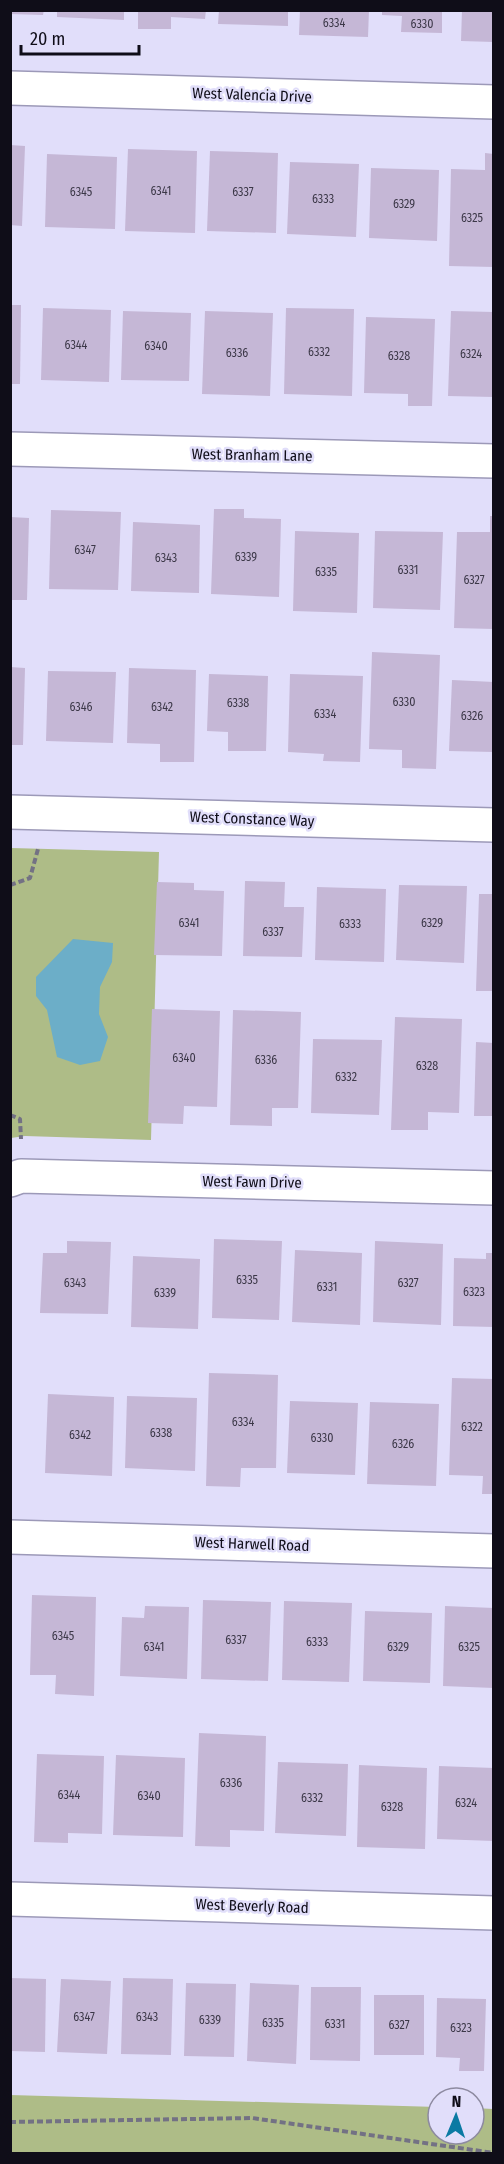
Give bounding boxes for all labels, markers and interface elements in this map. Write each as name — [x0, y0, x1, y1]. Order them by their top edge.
house number: 6334 — [323, 16, 345, 30]
house number: 6330 — [411, 17, 433, 31]
scale bar — [21, 18, 140, 56]
text: 20 m — [30, 28, 65, 50]
street label: West Valencia Drive — [192, 84, 312, 106]
house number: 6341 — [150, 184, 172, 198]
house number: 6345 — [70, 185, 93, 199]
house number: 6337 — [232, 185, 254, 199]
house number: 6333 — [312, 192, 334, 206]
house number: 6329 — [393, 197, 415, 211]
house number: 6325 — [461, 211, 483, 225]
house number: 6344 — [65, 338, 88, 352]
house number: 6340 — [144, 339, 168, 353]
house number: 6332 — [308, 345, 330, 359]
house number: 6336 — [226, 346, 248, 360]
house number: 6324 — [460, 347, 482, 361]
house number: 6328 — [388, 349, 410, 363]
street label: West Branham Lane — [191, 445, 313, 465]
house number: 6347 — [74, 543, 96, 557]
house number: 6339 — [235, 550, 257, 564]
house number: 6343 — [155, 551, 177, 565]
house number: 6331 — [397, 563, 419, 577]
house number: 6335 — [315, 565, 338, 579]
house number: 6327 — [463, 573, 485, 587]
house number: 6330 — [393, 695, 415, 709]
house number: 6338 — [227, 696, 249, 710]
house number: 6346 — [70, 700, 93, 714]
house number: 6342 — [151, 700, 173, 714]
house number: 6334 — [314, 707, 336, 721]
house number: 6326 — [461, 709, 483, 723]
street label: West Constance Way — [189, 808, 315, 830]
house number: 6341 — [178, 916, 200, 930]
house number: 6329 — [421, 916, 443, 930]
house number: 6333 — [339, 917, 361, 931]
house number: 6337 — [262, 925, 284, 939]
house number: 6340 — [172, 1051, 196, 1065]
house number: 6336 — [255, 1053, 277, 1067]
house number: 6328 — [416, 1059, 438, 1073]
house number: 6332 — [335, 1070, 357, 1084]
street label: West Fawn Drive — [202, 1172, 302, 1192]
house number: 6335 — [236, 1273, 259, 1287]
house number: 6343 — [64, 1276, 86, 1290]
house number: 6327 — [397, 1276, 419, 1290]
house number: 6331 — [316, 1280, 338, 1294]
house number: 6323 — [463, 1285, 485, 1299]
house number: 6339 — [154, 1286, 176, 1300]
house number: 6334 — [232, 1415, 254, 1429]
house number: 6322 — [461, 1420, 483, 1434]
house number: 6338 — [150, 1426, 172, 1440]
house number: 6342 — [69, 1428, 91, 1442]
house number: 6330 — [311, 1431, 333, 1445]
house number: 6326 — [392, 1437, 414, 1451]
street label: West Harwell Road — [194, 1533, 310, 1555]
house number: 6345 — [52, 1629, 75, 1643]
house number: 6337 — [225, 1633, 247, 1647]
house number: 6333 — [306, 1635, 328, 1649]
house number: 6341 — [143, 1640, 165, 1654]
house number: 6329 — [387, 1640, 409, 1654]
house number: 6325 — [458, 1640, 480, 1654]
house number: 6336 — [220, 1776, 242, 1790]
house number: 6344 — [58, 1788, 81, 1802]
house number: 6340 — [137, 1789, 161, 1803]
house number: 6332 — [301, 1791, 323, 1805]
house number: 6324 — [455, 1796, 477, 1810]
house number: 6328 — [381, 1800, 403, 1814]
street label: West Beverly Road — [195, 1895, 309, 1917]
house number: 6347 — [73, 2010, 95, 2024]
house number: 6343 — [136, 2010, 158, 2024]
house number: 6339 — [199, 2013, 221, 2027]
house number: 6335 — [262, 2016, 285, 2030]
house number: 6331 — [324, 2017, 346, 2031]
house number: 6327 — [388, 2018, 410, 2032]
house number: 6323 — [450, 2021, 472, 2035]
north arrow — [426, 2086, 486, 2146]
text: N — [451, 2092, 462, 2111]

